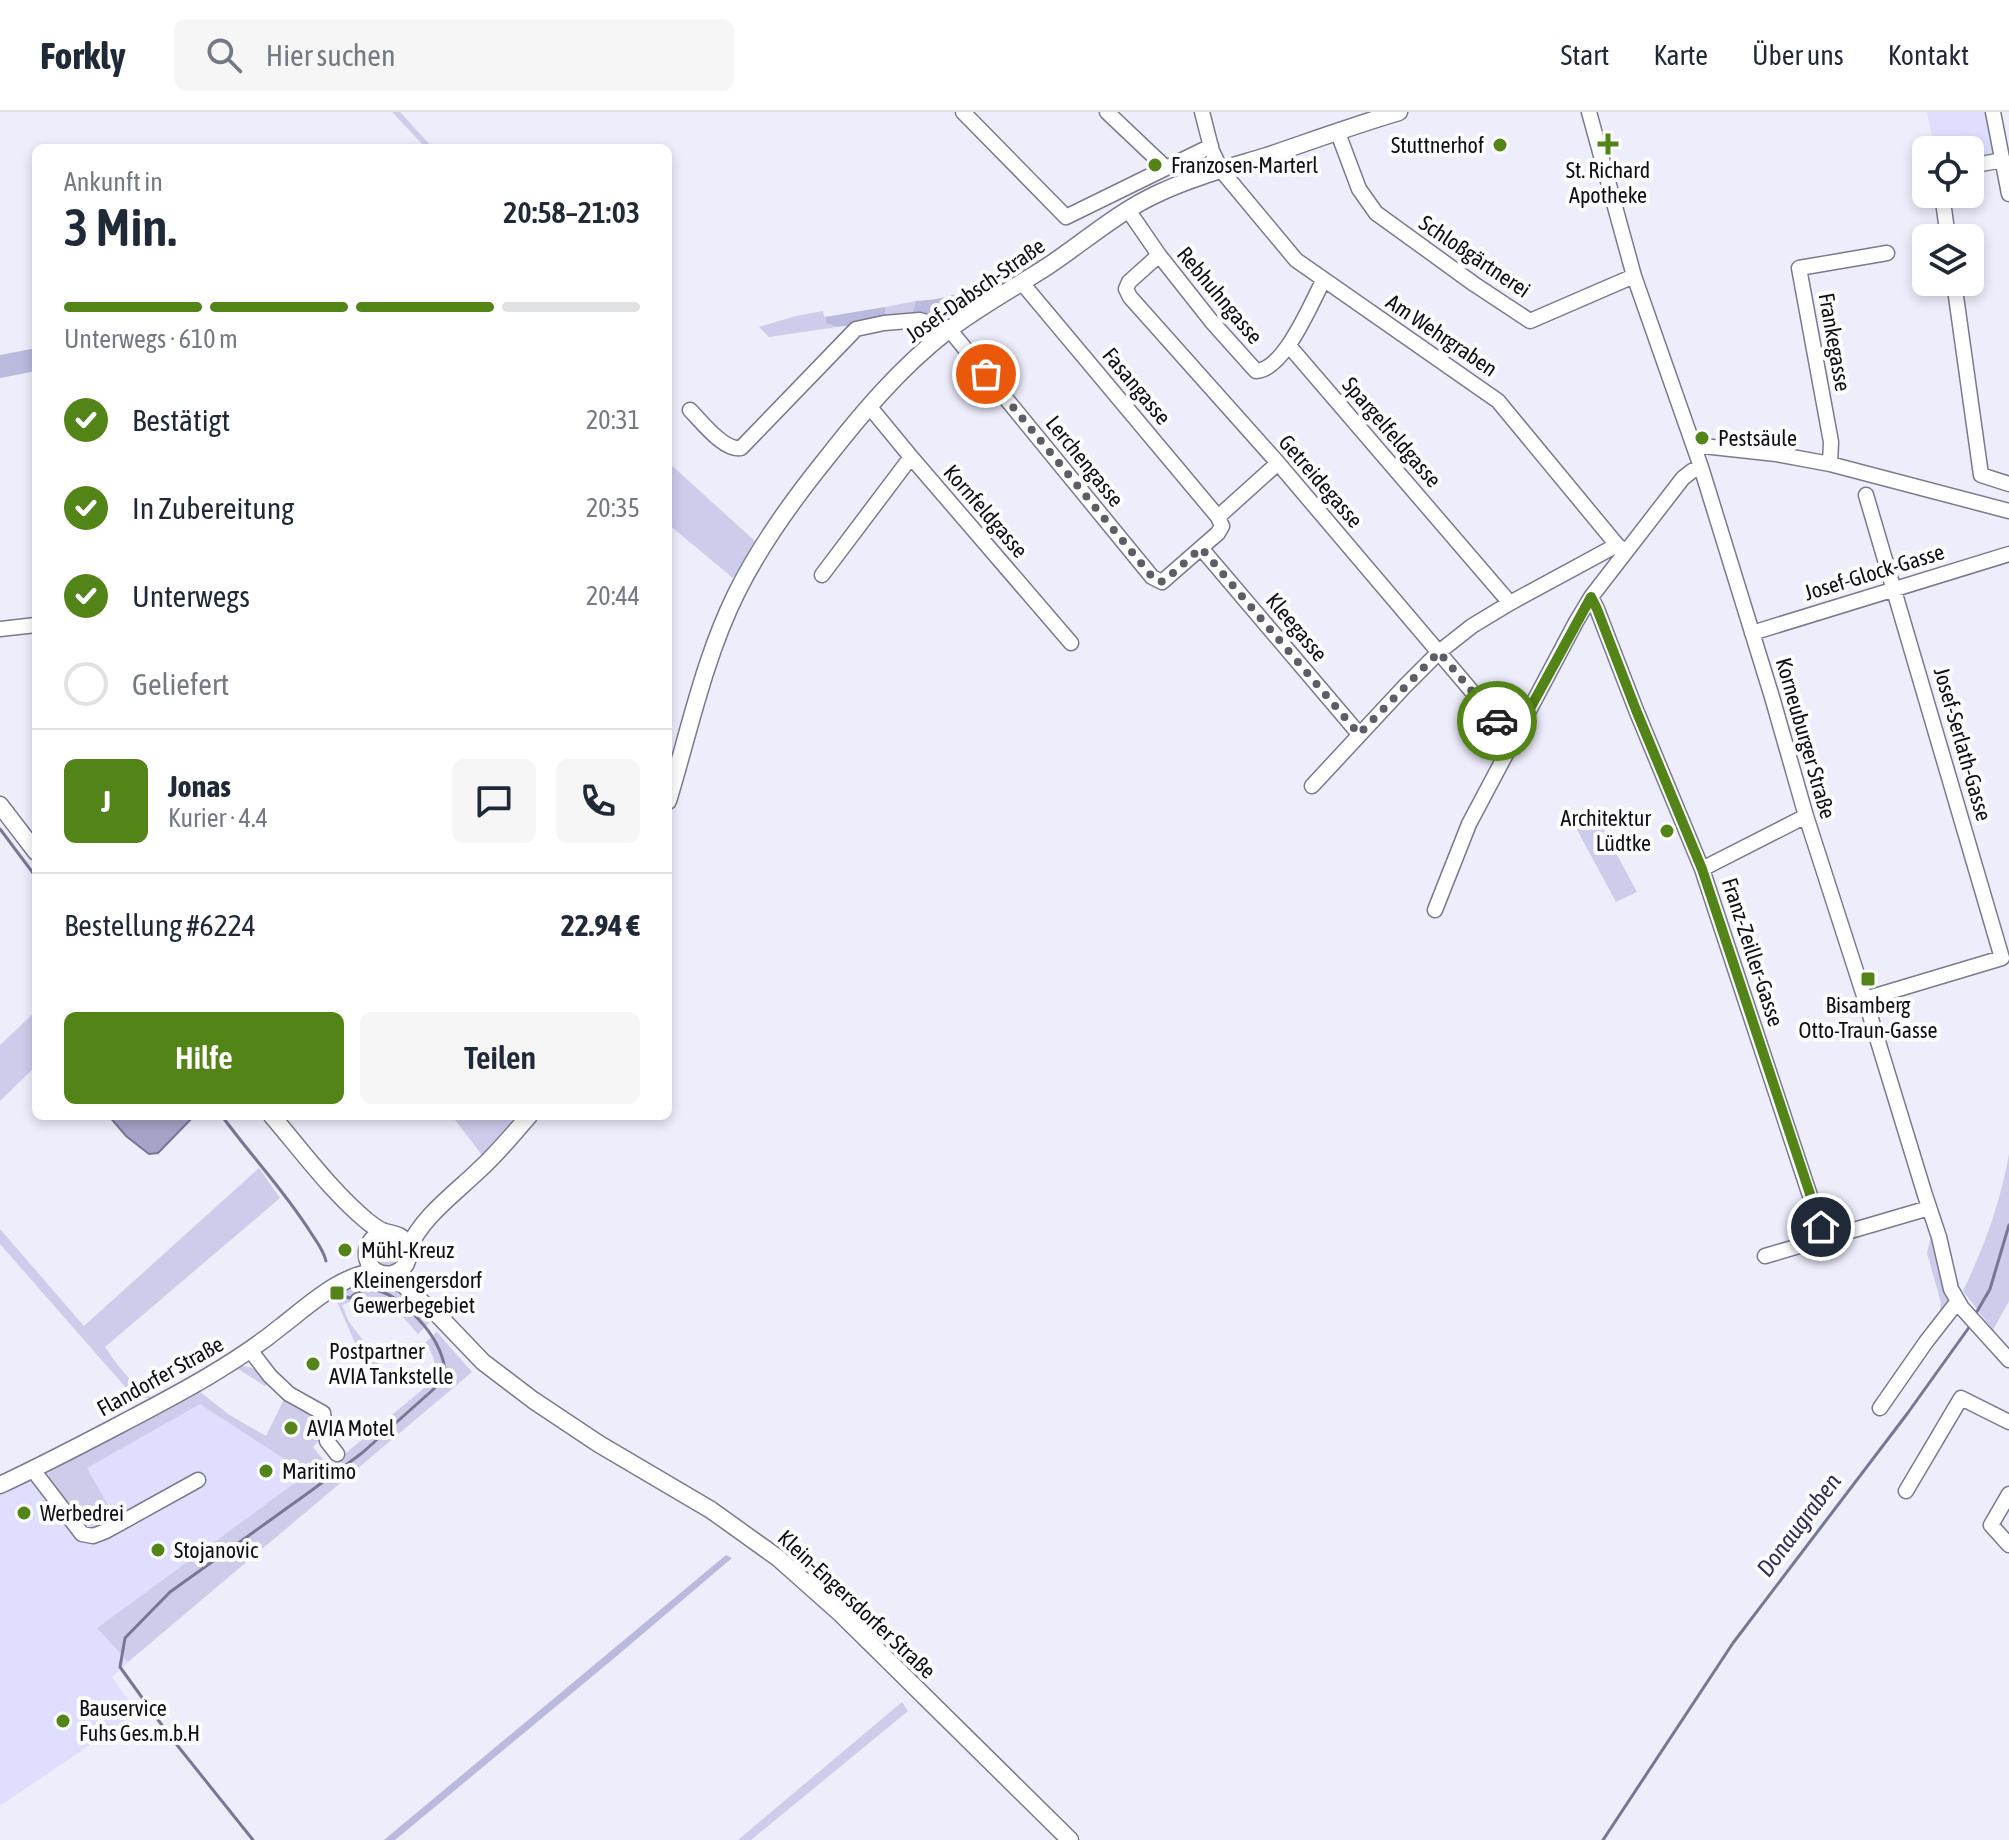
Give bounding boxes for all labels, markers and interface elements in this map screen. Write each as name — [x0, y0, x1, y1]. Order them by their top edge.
search box — [174, 19, 734, 91]
icon: search — [202, 33, 246, 77]
text: Forkly — [40, 34, 126, 77]
text: Hier suchen — [266, 38, 396, 72]
text: Start — [1560, 39, 1609, 71]
text: Karte — [1653, 39, 1708, 71]
text: Über uns — [1752, 39, 1844, 71]
text: Kontakt — [1888, 39, 1969, 71]
place label: Stuttnerhof — [1391, 132, 1484, 158]
marker: St. Richard Apotheke — [1599, 135, 1617, 153]
marker: Stuttnerhof — [1491, 136, 1509, 154]
map controls — [1912, 136, 1984, 296]
button: locate — [1912, 136, 1984, 208]
place label: Franzosen-Marterl — [1171, 152, 1318, 178]
marker: Franzosen-Marterl — [1146, 156, 1164, 174]
place label: St. Richard Apotheke — [1566, 157, 1650, 208]
text: Ankunft in — [64, 167, 163, 197]
text: 20:58–21:03 — [503, 195, 640, 229]
text: 3 Min. — [64, 197, 177, 257]
street label: Schloßgärtnerei — [1415, 209, 1535, 303]
button: layers — [1912, 224, 1984, 296]
street label: Josef-Dabsch-Straße — [900, 232, 1050, 348]
street label: Rebhuhngasse — [1172, 241, 1268, 349]
street label: Am Wehrgraben — [1382, 288, 1502, 382]
street label: Frankegasse — [1814, 291, 1856, 393]
text: Unterwegs · 610 m — [64, 324, 238, 354]
pin — [952, 340, 1020, 408]
street label: Fasangasse — [1097, 342, 1177, 430]
icon: bag — [964, 352, 1008, 396]
street label: Spargelfeldgasse — [1337, 372, 1447, 492]
icon: check — [64, 398, 108, 442]
text: Bestätigt — [132, 403, 230, 437]
text: 20:31 — [586, 405, 640, 435]
street label: Lerchengasse — [1041, 410, 1129, 512]
place label: Pestsäule — [1718, 425, 1797, 451]
street label: Getreidegasse — [1274, 429, 1368, 533]
marker: Pestsäule — [1693, 429, 1711, 447]
street label: Kornfeldgasse — [939, 459, 1033, 563]
icon: check — [64, 486, 108, 530]
text: In Zubereitung — [132, 491, 294, 525]
text: 20:35 — [586, 493, 640, 523]
street label: Josef-Glock-Gasse — [1801, 538, 1947, 606]
icon: check — [64, 574, 108, 618]
text: Unterwegs — [132, 579, 250, 613]
text: 20:44 — [586, 581, 640, 611]
street label: Kleegasse — [1261, 588, 1333, 666]
street label: Korneuburger Straße — [1771, 655, 1841, 821]
street label: Josef-Serlath-Gasse — [1929, 664, 1997, 824]
text: Geliefert — [132, 667, 229, 701]
courier — [1457, 681, 1537, 761]
icon: car — [1475, 699, 1519, 743]
button: chat — [452, 759, 536, 843]
button: phone — [556, 759, 640, 843]
text: Jonas — [168, 769, 231, 803]
text: J — [101, 784, 111, 818]
text: Kurier · 4.4 — [168, 803, 268, 833]
place label: Architektur Lüdtke — [1561, 805, 1651, 856]
marker: Architektur Lüdtke — [1658, 822, 1676, 840]
street label: Franz-Zeiller-Gasse — [1717, 874, 1789, 1030]
text: Bestellung #6224 — [64, 908, 256, 942]
text: 22.94 € — [561, 908, 640, 942]
marker: Bisamberg Otto-Traun-Gasse — [1859, 970, 1877, 988]
place label: Bisamberg Otto-Traun-Gasse — [1799, 992, 1937, 1043]
button: Hilfe — [64, 1012, 344, 1104]
button: Teilen — [360, 1012, 640, 1104]
pin — [1787, 1193, 1855, 1261]
icon: home — [1799, 1205, 1843, 1249]
place label: Mühl-Kreuz — [361, 1237, 454, 1263]
marker: Mühl-Kreuz — [336, 1241, 354, 1259]
place label: Kleinengersdorf Gewerbegebiet — [353, 1267, 482, 1318]
marker: Kleinengersdorf Gewerbegebiet — [328, 1284, 346, 1302]
street label: Flandorfer Straße — [92, 1331, 228, 1421]
place label: Postpartner AVIA Tankstelle — [329, 1338, 454, 1389]
marker: Postpartner AVIA Tankstelle — [304, 1355, 322, 1373]
place label: AVIA Motel — [307, 1415, 395, 1441]
marker: AVIA Motel — [282, 1419, 300, 1437]
place label: Maritimo — [282, 1458, 356, 1484]
marker: Maritimo — [257, 1462, 275, 1480]
water label: Donaugraben — [1751, 1468, 1846, 1581]
place label: Werbedrei — [40, 1500, 124, 1526]
marker: Werbedrei — [15, 1504, 33, 1522]
street label: Klein-Engersdorfer Straße — [773, 1524, 941, 1684]
place label: Stojanovic — [174, 1537, 259, 1563]
marker: Stojanovic — [149, 1541, 167, 1559]
place label: Bauservice Fuhs Ges.m.b.H — [79, 1695, 200, 1746]
marker: Bauservice Fuhs Ges.m.b.H — [54, 1712, 72, 1730]

